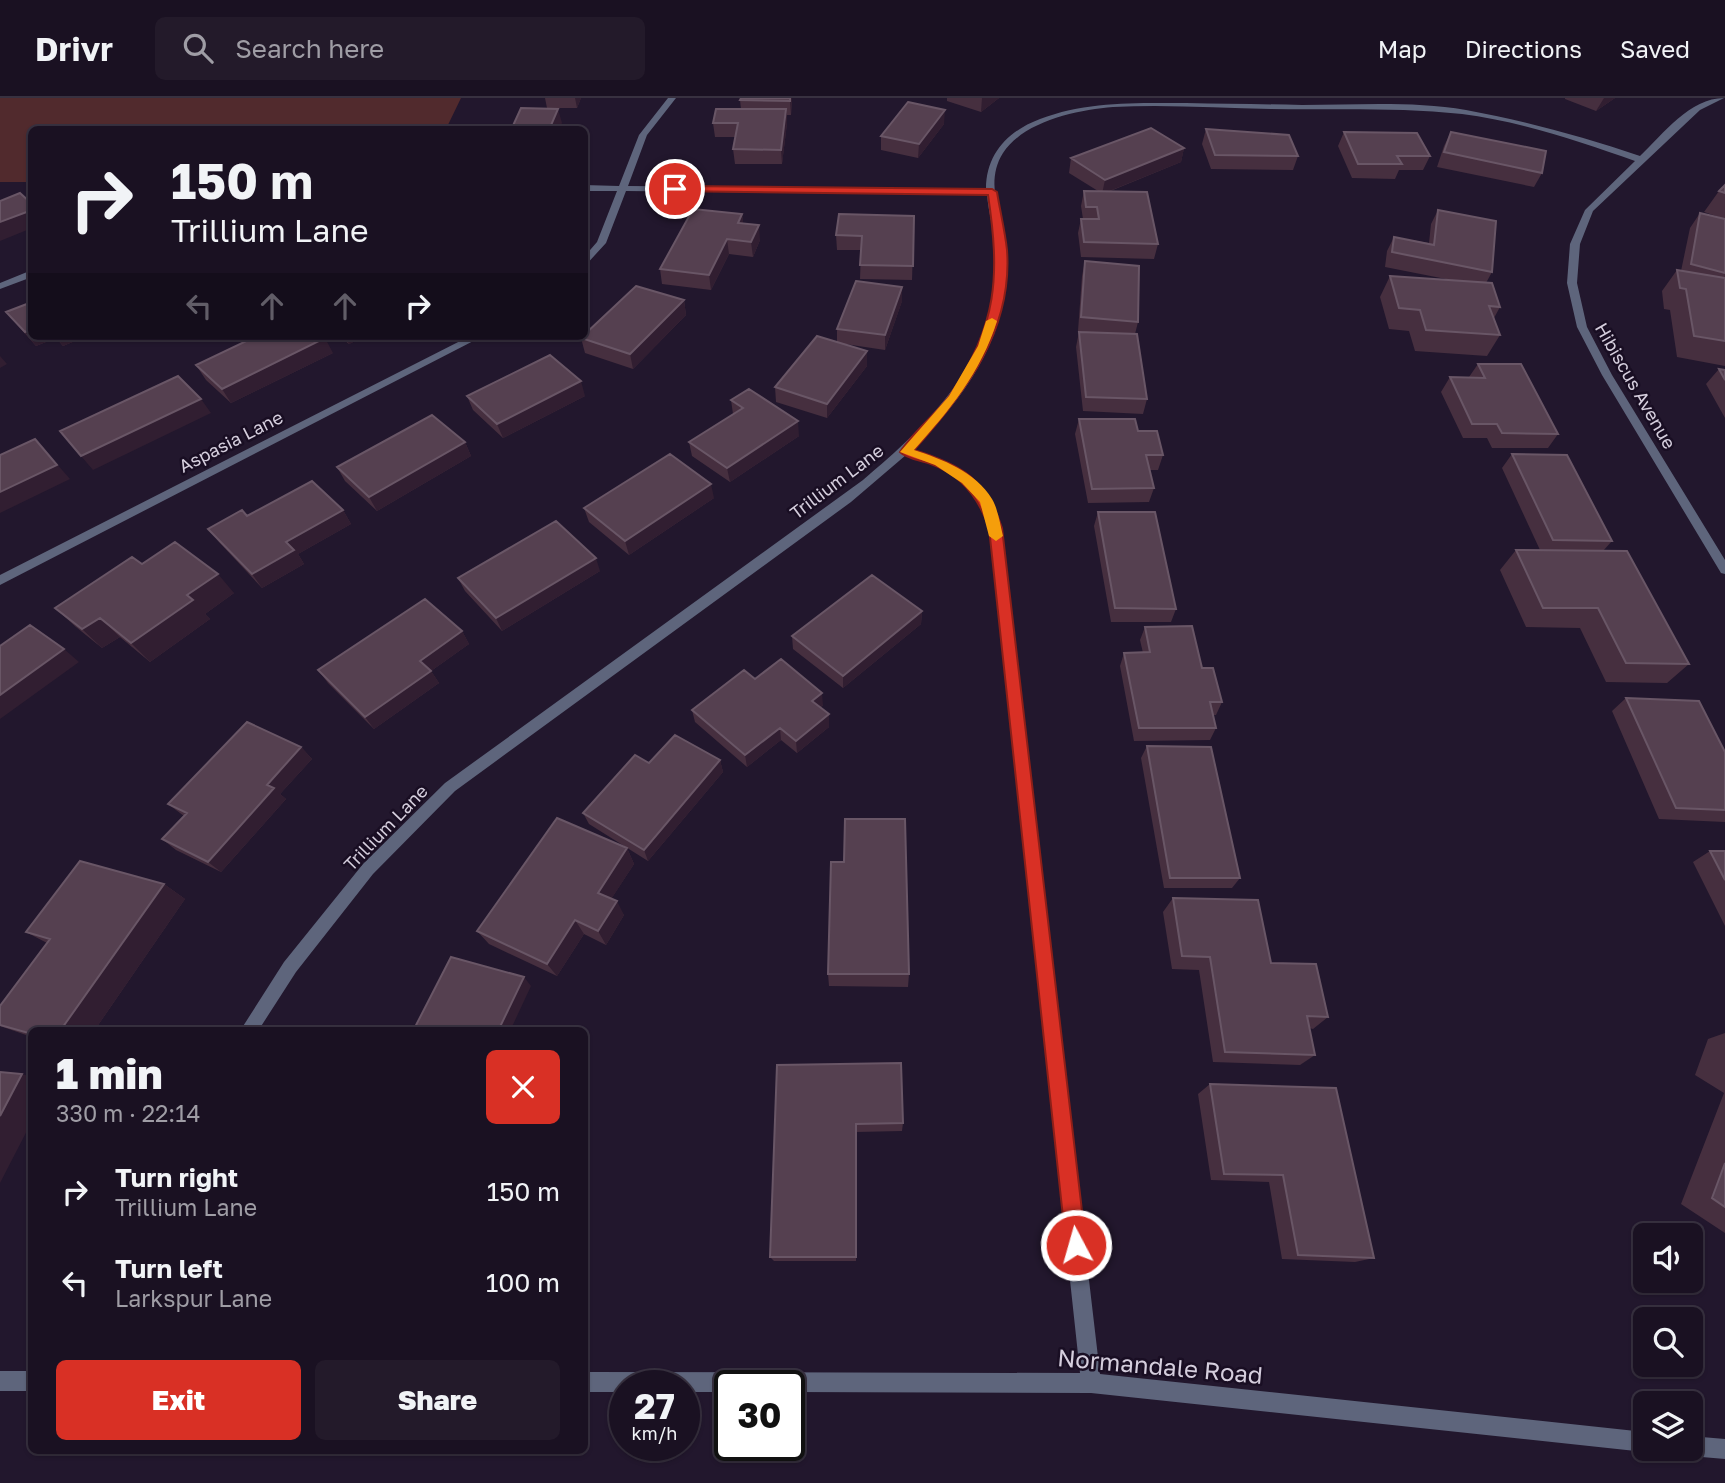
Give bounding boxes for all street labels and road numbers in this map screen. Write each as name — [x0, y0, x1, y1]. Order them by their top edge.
street label: Hibiscus Avenue — [1591, 318, 1681, 453]
street label: Aspasia Lane — [175, 405, 286, 477]
street label: Trillium Lane — [785, 439, 887, 523]
street label: Trillium Lane — [339, 780, 432, 875]
street label: Normandale Road — [1056, 1342, 1264, 1389]

